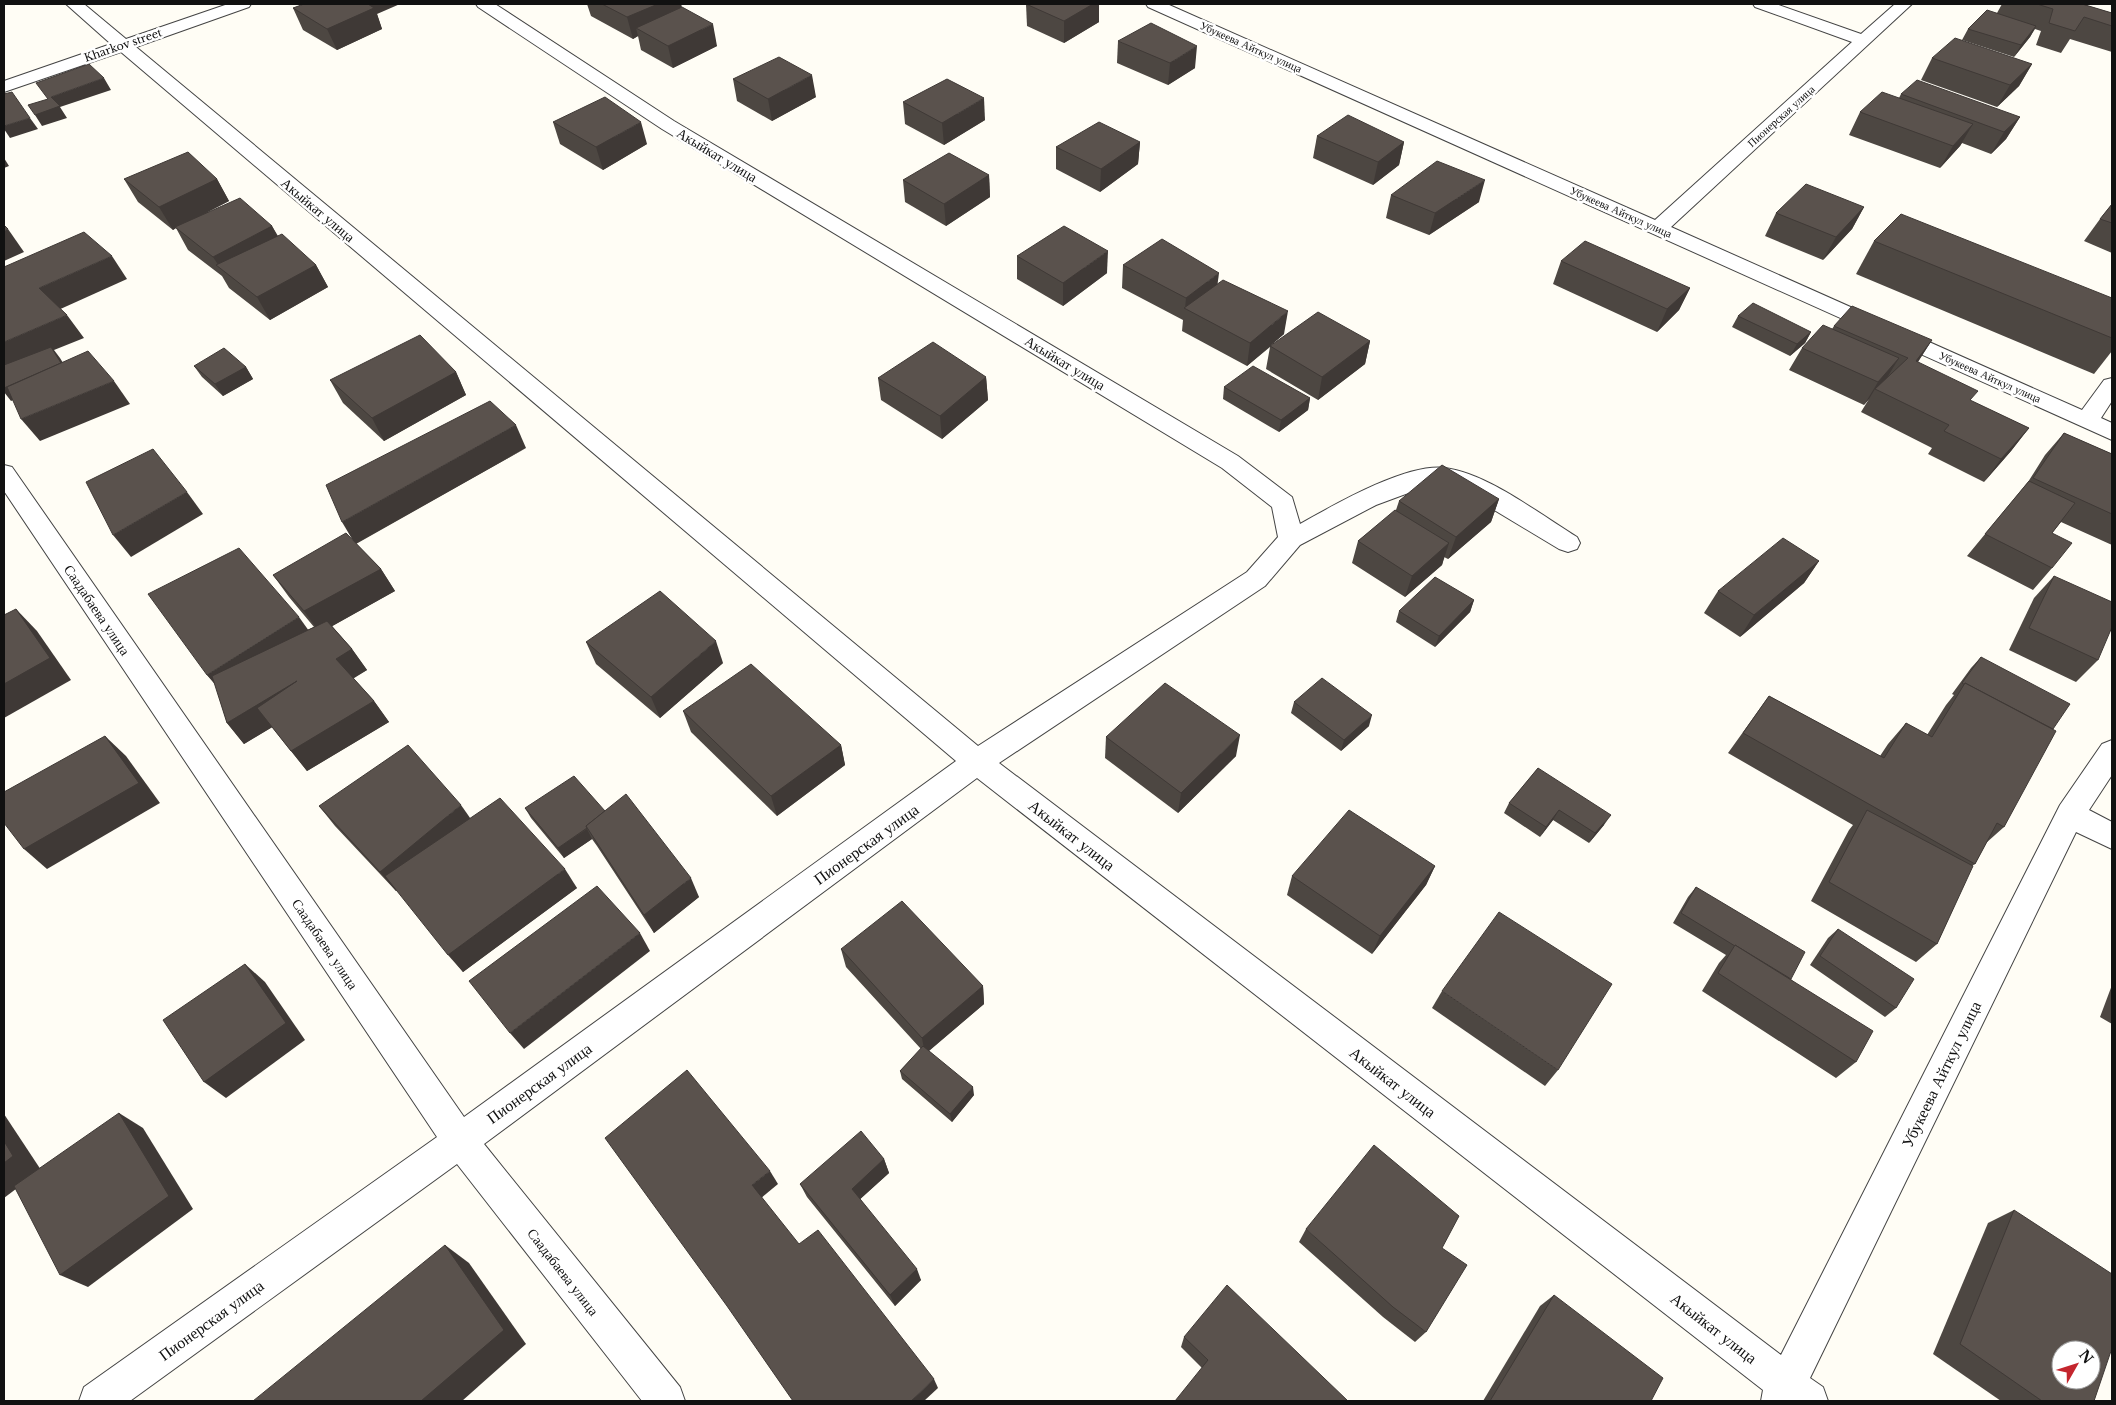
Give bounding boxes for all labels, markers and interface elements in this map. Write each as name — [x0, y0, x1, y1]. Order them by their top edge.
street label: Убукеева Айткул улица — [1198, 18, 1304, 76]
street label: Kharkov street — [82, 25, 165, 65]
street label: Пионерская улица — [1744, 82, 1818, 150]
street label: Акыйкат улица — [673, 124, 761, 187]
street label: Акыйкат улица — [277, 174, 359, 247]
street label: Убукеева Айткул улица — [1568, 183, 1674, 241]
street label: Акыйкат улица — [1021, 332, 1109, 395]
street label: Убукеева Айткул улица — [1937, 348, 2043, 406]
street label: Саадабаева улица — [60, 561, 135, 660]
street label: Акыйкат улица — [1025, 795, 1119, 875]
street label: Пионерская улица — [810, 799, 922, 889]
street label: Саадабаева улица — [288, 895, 363, 994]
street label: Убукеева Айткул улица — [1897, 997, 1985, 1151]
street label: Пионерская улица — [483, 1038, 595, 1128]
street label: Акыйкат улица — [1346, 1042, 1440, 1122]
street label: Саадабаева улица — [523, 1225, 603, 1320]
street label: Пионерская улица — [155, 1275, 267, 1365]
street label: Акыйкат улица — [1667, 1288, 1761, 1368]
north arrow — [2051, 1340, 2101, 1390]
text: N — [2075, 1346, 2097, 1368]

